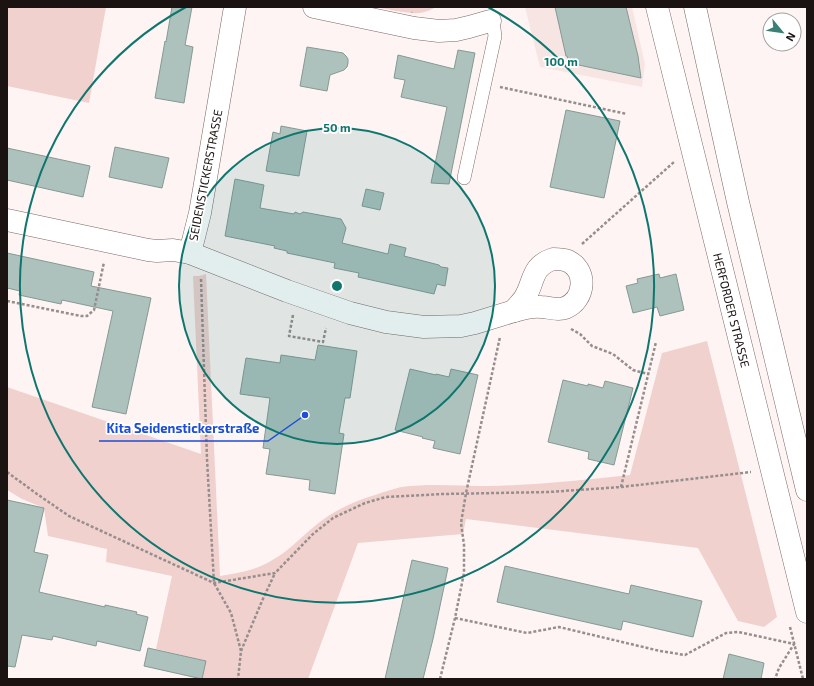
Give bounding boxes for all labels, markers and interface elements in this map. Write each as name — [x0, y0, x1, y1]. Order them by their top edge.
north arrow — [762, 12, 802, 52]
text: N — [784, 30, 799, 44]
text: 100 m — [544, 54, 578, 68]
street label: SEIDENSTICKERSTRASSE — [185, 108, 225, 242]
text: 50 m — [323, 120, 351, 134]
street label: HERFORDER STRASSE — [711, 251, 753, 369]
centre of rings — [330, 279, 344, 293]
callout: Kita Seidenstickerstraße — [99, 416, 268, 441]
text: Kita Seidenstickerstraße — [107, 420, 259, 436]

